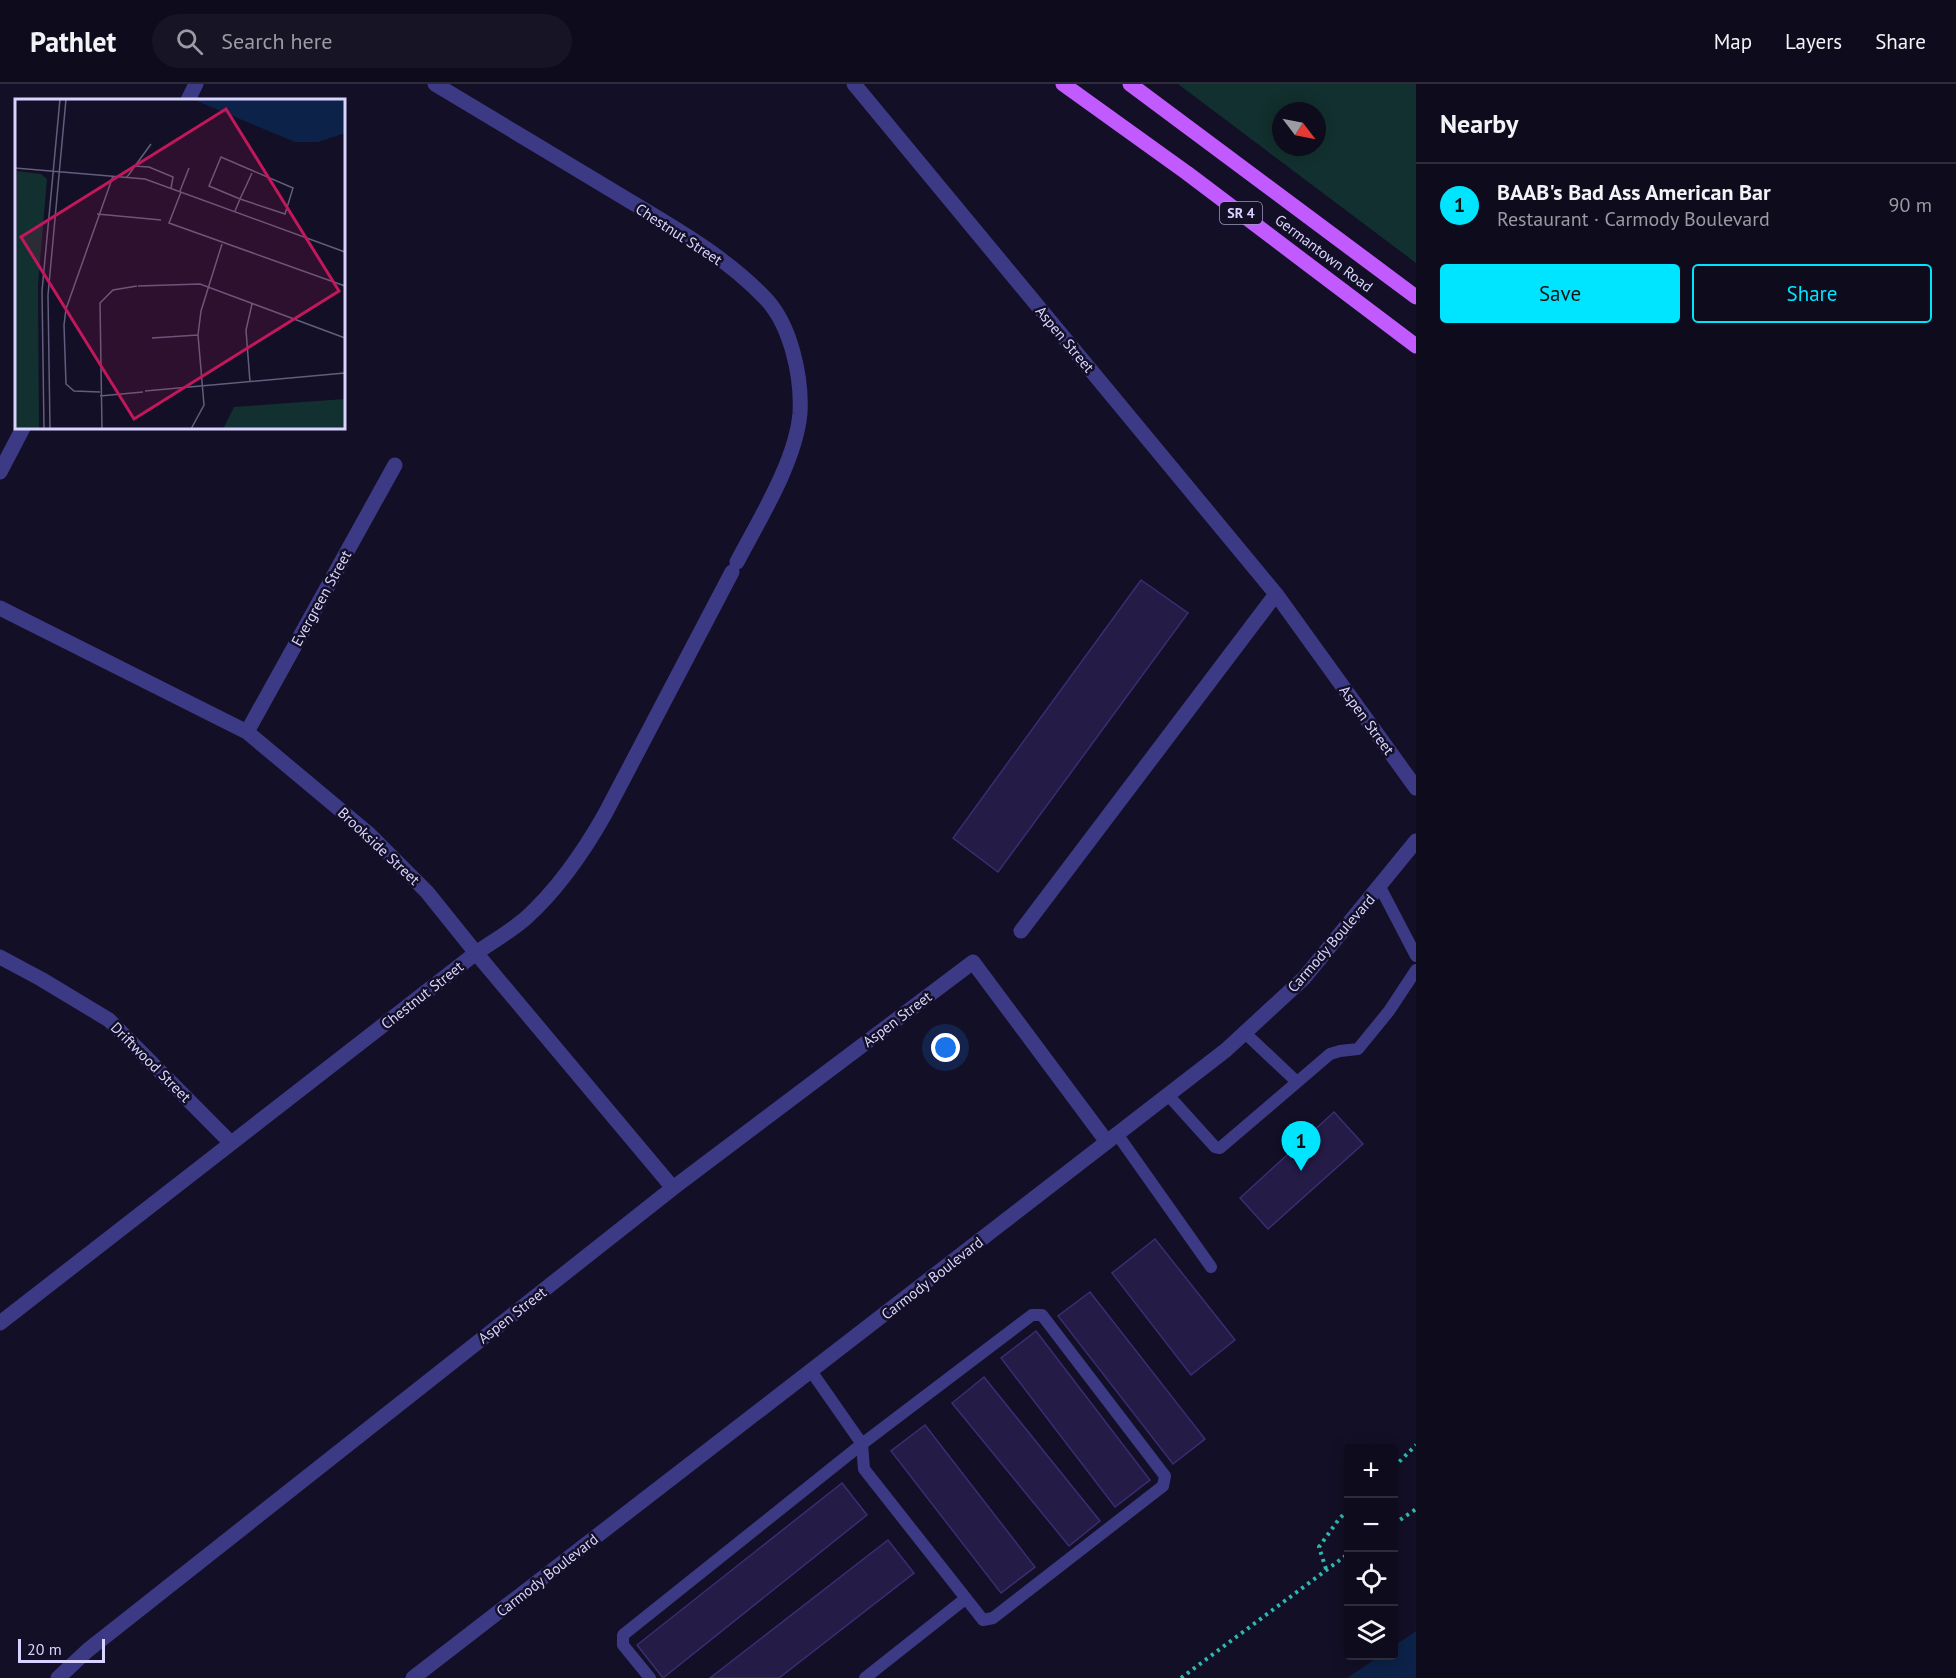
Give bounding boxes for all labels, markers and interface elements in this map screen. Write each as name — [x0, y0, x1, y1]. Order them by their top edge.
search box — [152, 14, 572, 68]
text: Pathlet — [30, 23, 116, 60]
icon: search — [173, 25, 206, 58]
text: Search here — [221, 27, 332, 55]
text: Map — [1714, 28, 1752, 55]
text: Layers — [1785, 28, 1842, 55]
text: Share — [1875, 28, 1926, 55]
inset map — [15, 99, 345, 429]
north arrow — [1272, 102, 1326, 156]
text: Nearby — [1440, 107, 1518, 140]
text: BAAB's Bad Ass American Bar — [1497, 178, 1771, 206]
text: 1 — [1454, 192, 1465, 218]
text: 90 m — [1889, 192, 1932, 218]
street label: Chestnut Street — [632, 199, 726, 269]
road number: SR 4 — [1220, 202, 1262, 224]
text: Restaurant · Carmody Boulevard — [1497, 206, 1770, 232]
street label: Germantown Road — [1271, 210, 1377, 296]
button: Save — [1440, 264, 1680, 323]
button: Share — [1692, 264, 1932, 323]
street label: Aspen Street — [1032, 302, 1098, 376]
street label: Evergreen Street — [287, 547, 355, 649]
street label: Aspen Street — [1335, 682, 1399, 758]
street label: Brookside Street — [334, 803, 424, 889]
street label: Carmody Boulevard — [1283, 890, 1379, 996]
street label: Chestnut Street — [377, 957, 467, 1033]
street label: Aspen Street — [859, 987, 935, 1051]
street label: Driftwood Street — [107, 1018, 195, 1106]
your location — [931, 1033, 960, 1062]
pin: 1 — [1282, 1122, 1320, 1171]
street label: Carmody Boulevard — [877, 1232, 987, 1324]
street label: Aspen Street — [474, 1282, 550, 1348]
map controls — [1344, 1444, 1398, 1660]
button: + — [1344, 1444, 1398, 1498]
button: − — [1344, 1498, 1398, 1552]
street label: Carmody Boulevard — [492, 1529, 602, 1621]
button: locate — [1344, 1552, 1398, 1606]
button: layers — [1344, 1606, 1398, 1660]
scale bar — [18, 1636, 105, 1664]
text: 20 m — [27, 1639, 62, 1659]

